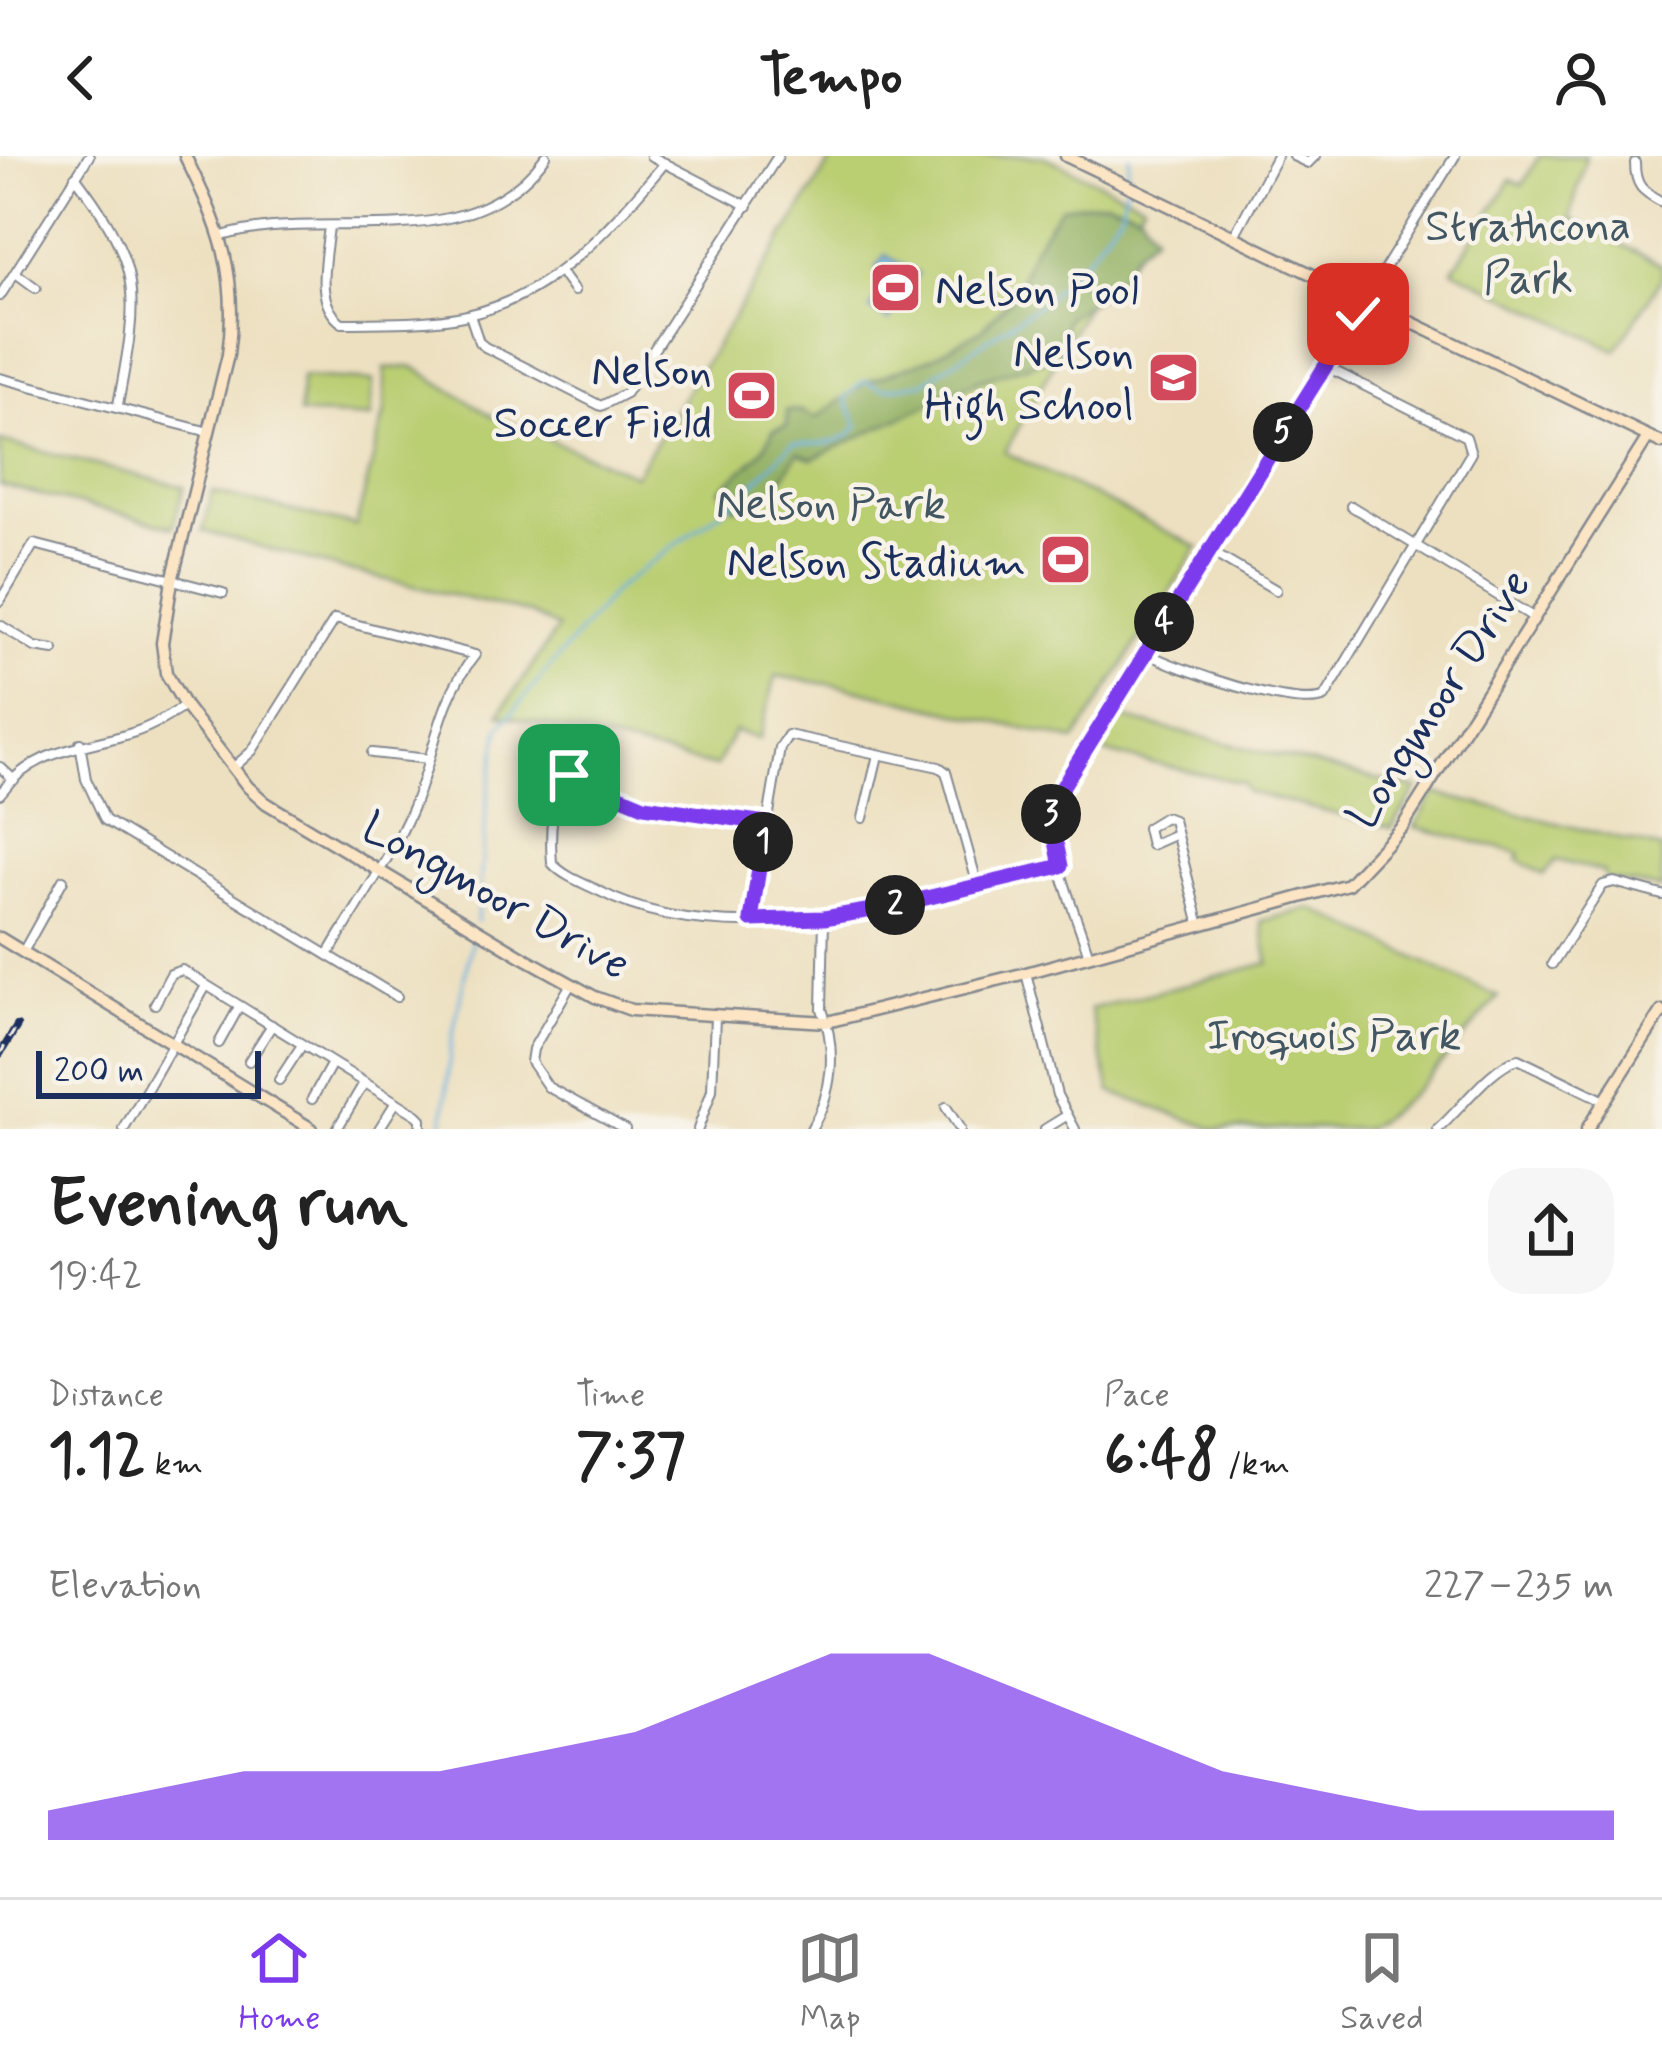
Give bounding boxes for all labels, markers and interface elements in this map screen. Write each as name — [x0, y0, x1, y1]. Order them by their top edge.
text: Tempo — [760, 43, 902, 114]
icon: back — [48, 45, 114, 111]
icon: person — [1548, 45, 1614, 111]
park label: Strathcona Park — [1425, 198, 1631, 309]
sports icon: Nelson Pool — [868, 260, 924, 316]
place label: Nelson Pool — [935, 262, 1139, 321]
pin — [1307, 263, 1409, 365]
icon: check — [1325, 281, 1391, 347]
place label: Nelson High School — [924, 325, 1134, 441]
place label: Nelson Soccer Field — [494, 343, 712, 454]
school or university icon: Nelson High School — [1145, 349, 1201, 405]
sports icon: Nelson Soccer Field — [723, 367, 779, 423]
pin: 5 — [1253, 402, 1313, 462]
text: 5 — [1273, 410, 1293, 454]
park label: Nelson Park — [716, 476, 946, 535]
sports icon: Nelson Stadium — [1037, 532, 1093, 588]
place label: Nelson Stadium — [727, 534, 1026, 593]
street label: Longmoor Drive — [1334, 559, 1549, 843]
pin: 4 — [1134, 592, 1194, 652]
text: 4 — [1154, 600, 1174, 644]
pin — [518, 724, 620, 826]
icon: arrive — [536, 742, 602, 808]
pin: 3 — [1021, 784, 1081, 844]
text: 3 — [1044, 792, 1058, 836]
street label: Longmoor Drive — [349, 799, 640, 999]
pin: 1 — [733, 812, 793, 872]
text: 1 — [756, 820, 770, 864]
pin: 2 — [865, 875, 925, 935]
text: 2 — [887, 883, 903, 927]
park label: Iroquois Park — [1206, 1007, 1462, 1066]
scale bar — [36, 1045, 261, 1098]
text: 200 m — [54, 1050, 144, 1094]
text: Evening run — [48, 1163, 408, 1249]
button: share — [1488, 1168, 1614, 1294]
text: 19:42 — [48, 1251, 142, 1302]
text: Distance — [48, 1374, 164, 1418]
text: Time — [576, 1374, 645, 1418]
text: Pace — [1104, 1374, 1170, 1418]
text: 1.12 — [48, 1418, 146, 1497]
text: 7:37 — [576, 1418, 686, 1497]
text: 6:48 — [1104, 1418, 1219, 1497]
text: km — [146, 1443, 203, 1487]
text: /km — [1219, 1443, 1290, 1487]
text: Elevation — [48, 1561, 202, 1612]
text: 227–235 m — [1424, 1561, 1614, 1612]
tab: Home — [238, 1925, 320, 2041]
tab: Map — [797, 1925, 863, 2041]
tab: Saved — [1340, 1925, 1424, 2041]

